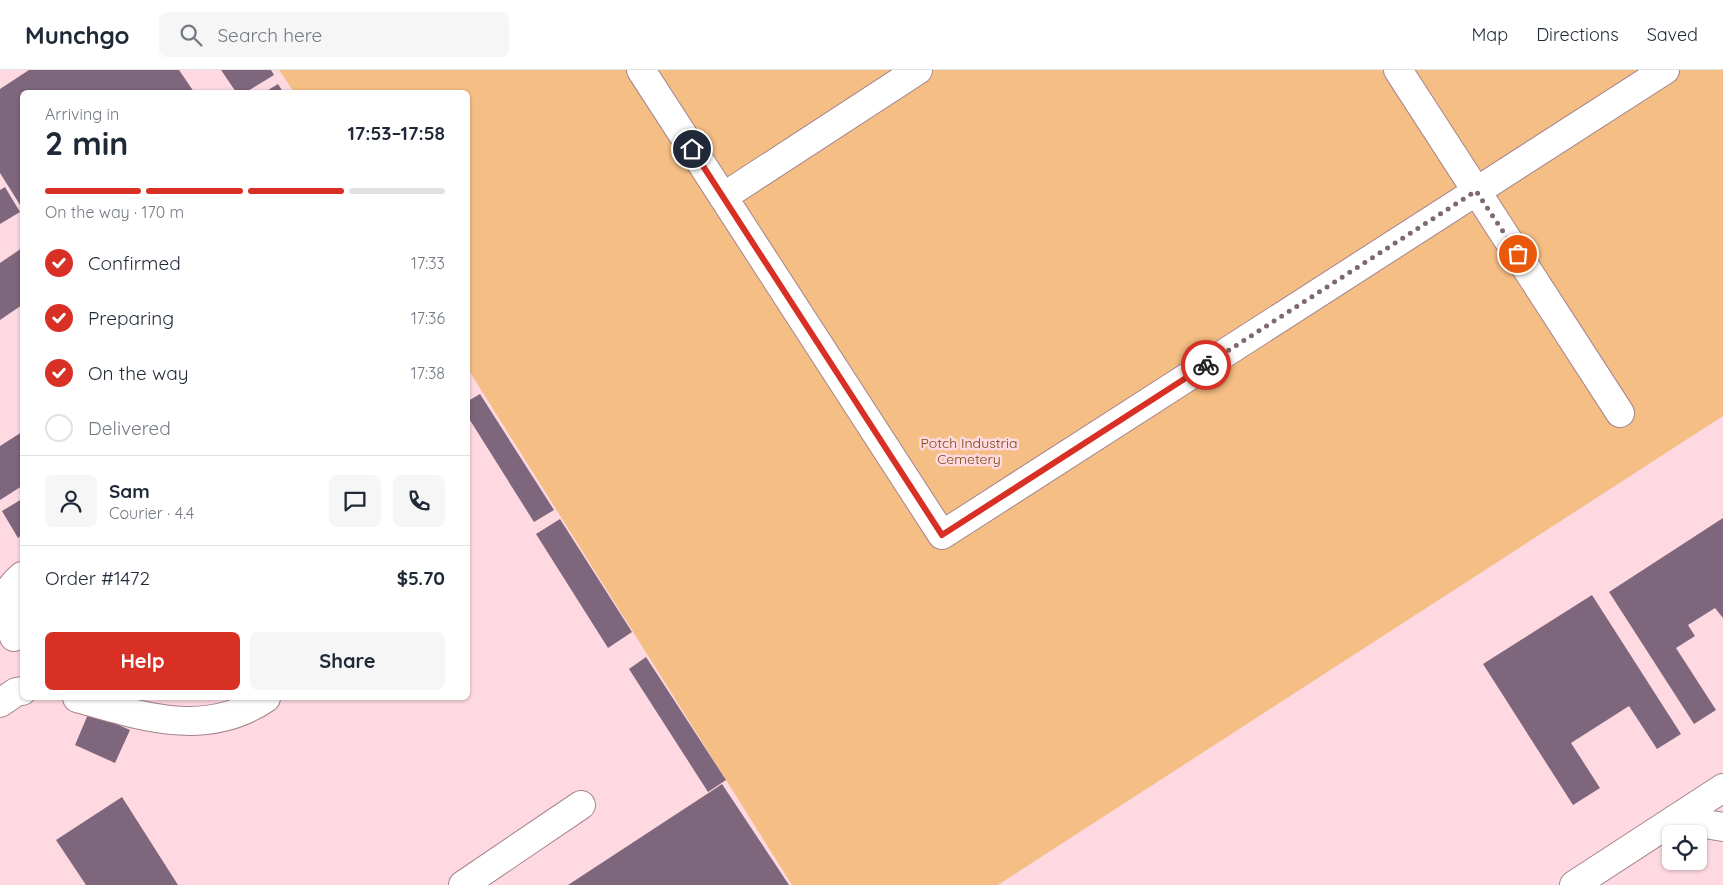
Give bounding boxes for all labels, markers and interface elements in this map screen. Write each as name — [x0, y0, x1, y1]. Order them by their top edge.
search box — [159, 12, 509, 57]
text: Munchgo — [25, 20, 129, 50]
icon: search — [177, 21, 205, 49]
text: Search here — [217, 23, 322, 47]
text: Map — [1471, 23, 1508, 46]
text: Directions — [1536, 23, 1619, 46]
text: Saved — [1647, 23, 1698, 46]
text: Arriving in — [45, 104, 119, 124]
text: 17:53–17:58 — [347, 121, 445, 145]
text: 2 min — [45, 123, 128, 163]
pin — [671, 128, 713, 170]
icon: home — [678, 135, 706, 163]
text: On the way · 170 m — [45, 202, 184, 222]
pin — [1497, 233, 1539, 275]
icon: bag — [1504, 240, 1532, 268]
icon: check — [45, 249, 73, 277]
text: Confirmed — [88, 251, 181, 275]
text: 17:33 — [411, 253, 445, 273]
icon: check — [45, 304, 73, 332]
text: Preparing — [88, 306, 174, 330]
text: 17:36 — [411, 308, 445, 328]
courier — [1181, 340, 1231, 390]
icon: bike — [1192, 351, 1220, 379]
icon: check — [45, 359, 73, 387]
text: On the way — [88, 361, 189, 385]
text: 17:38 — [411, 363, 445, 383]
text: Delivered — [88, 416, 171, 440]
park label: Potch Industria Cemetery — [921, 434, 1017, 468]
button: person — [45, 475, 97, 527]
button: chat — [329, 475, 381, 527]
button: phone — [393, 475, 445, 527]
text: Sam — [109, 479, 150, 503]
text: Courier · 4.4 — [109, 503, 194, 523]
text: Order #1472 — [45, 566, 150, 590]
text: $5.70 — [397, 566, 445, 590]
button: Help — [45, 632, 240, 690]
button: Share — [250, 632, 445, 690]
map controls — [1662, 825, 1707, 870]
button: locate — [1662, 825, 1707, 870]

